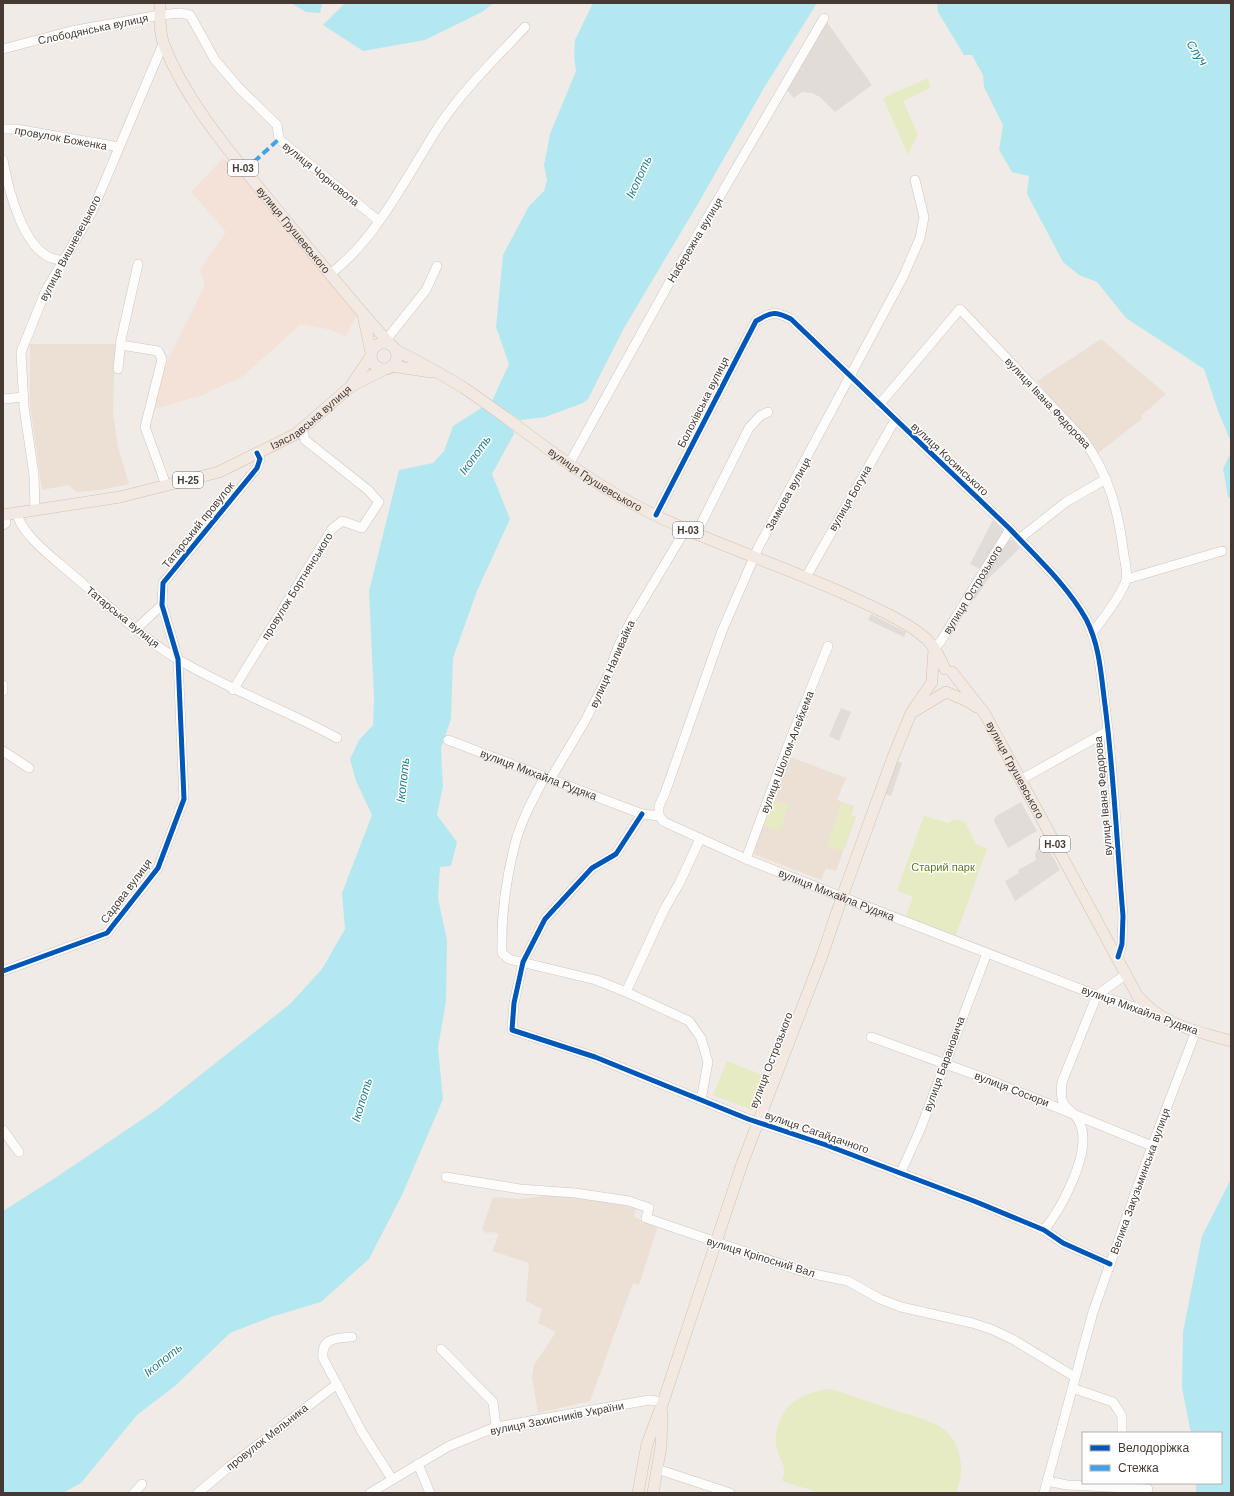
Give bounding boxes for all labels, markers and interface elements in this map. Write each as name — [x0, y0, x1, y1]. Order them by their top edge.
street label: Слободянська вулиця — [37, 11, 149, 47]
water label: Случ — [1184, 38, 1210, 68]
street label: провулок Боженка — [14, 124, 109, 152]
street label: вулиця Чорновола — [280, 140, 362, 209]
water label: Ікопоть — [623, 154, 655, 200]
road number: Н-03 — [228, 160, 258, 176]
street label: вулиця Грушевського — [254, 184, 333, 276]
street label: вулиця Вишневецького — [37, 193, 103, 303]
street label: Набережна вулиця — [665, 195, 725, 285]
street label: Болохівська вулиця — [675, 354, 731, 449]
street label: вулиця Івана Федорова — [1003, 355, 1094, 452]
street label: Ізяславська вулиця — [268, 383, 354, 452]
street label: вулиця Косинського — [909, 420, 991, 498]
water label: Ікопоть — [456, 433, 494, 477]
street label: вулиця Грушевського — [546, 445, 644, 514]
street label: Замкова вулиця — [763, 455, 813, 533]
street label: вулиця Богуна — [826, 462, 874, 533]
road number: Н-25 — [173, 472, 203, 488]
street label: Татарський провулок — [160, 479, 236, 570]
road number: Н-03 — [673, 522, 703, 538]
street label: провулок Бортнянського — [259, 530, 335, 642]
street label: вулиця Острозького — [941, 543, 1004, 636]
street label: Татарська вулиця — [84, 584, 162, 650]
street label: вулиця Наливайка — [587, 618, 637, 710]
street label: вулиця Шолом-Алейхема — [758, 688, 816, 815]
street label: вулиця Грушевського — [984, 719, 1046, 821]
street label: вулиця Івана Федорова — [1092, 735, 1114, 856]
street label: вулиця Михайла Рудяка — [479, 747, 599, 802]
water label: Ікопоть — [394, 757, 412, 803]
road number: Н-03 — [1040, 836, 1070, 852]
street label: Садова вулиця — [98, 856, 154, 925]
park label: Старий парк — [911, 861, 975, 873]
street label: вулиця Михайла Рудяка — [777, 867, 897, 923]
street label: вулиця Михайла Рудяка — [1080, 983, 1201, 1037]
street label: вулиця Острозького — [747, 1010, 795, 1110]
street label: вулиця Барановича — [921, 1014, 967, 1113]
street label: вулиця Сосюри — [973, 1069, 1051, 1109]
water label: Ікопоть — [349, 1076, 375, 1124]
street label: Велика Закузьминська вулиця — [1108, 1106, 1172, 1256]
street label: вулиця Сагайдачного — [763, 1109, 871, 1155]
street label: вулиця Кріпосний Вал — [705, 1235, 817, 1279]
water label: Ікопоть — [141, 1340, 185, 1380]
street label: вулиця Захисників України — [489, 1399, 625, 1437]
street label: провулок Мельника — [224, 1401, 311, 1473]
legend — [1082, 1432, 1222, 1484]
text: Велодоріжка — [1118, 1441, 1189, 1455]
text: Стежка — [1118, 1461, 1159, 1475]

